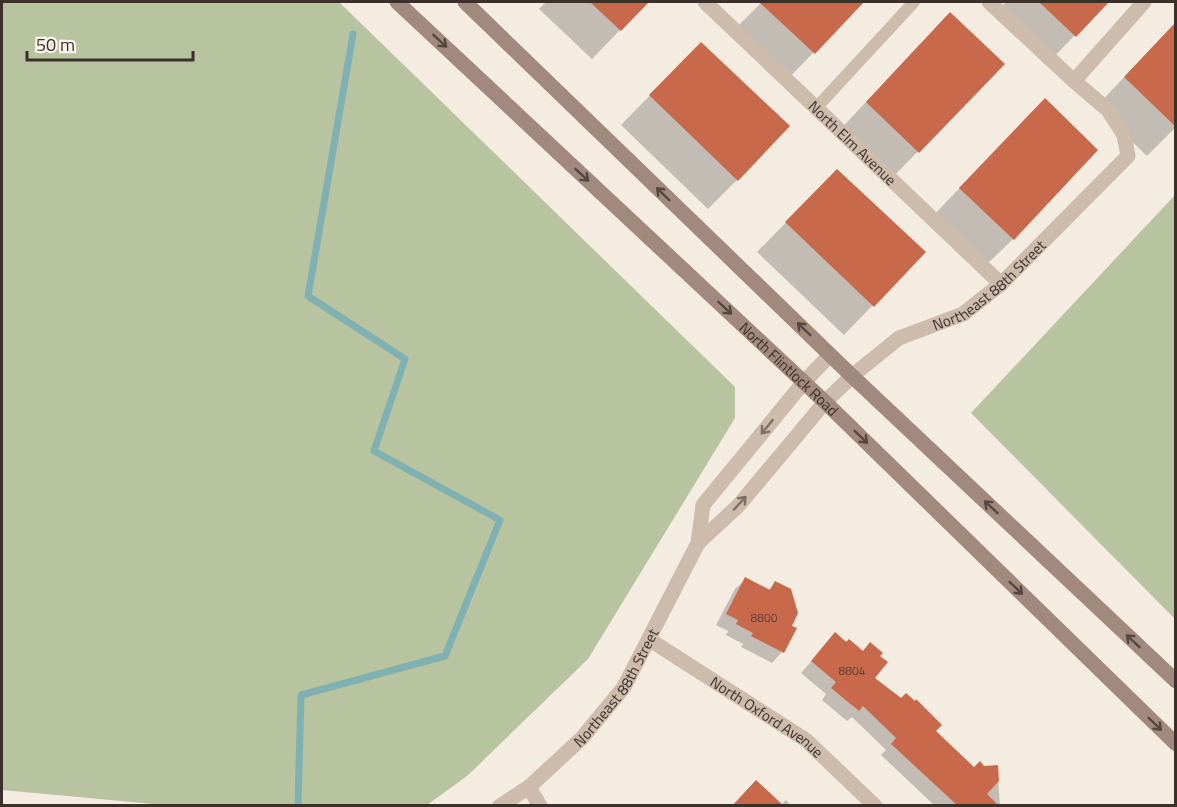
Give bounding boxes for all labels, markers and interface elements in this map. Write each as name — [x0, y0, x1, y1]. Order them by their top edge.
scale bar — [27, 24, 194, 62]
text: 50 m — [36, 31, 75, 58]
one-way arrow — [432, 34, 447, 49]
street label: North Elm Avenue — [803, 95, 902, 191]
one-way arrow — [574, 168, 589, 182]
one-way arrow — [656, 187, 671, 201]
street label: Northeast 88th Street — [929, 234, 1051, 336]
one-way arrow — [717, 301, 732, 315]
street label: North Flintlock Road — [734, 316, 844, 421]
one-way arrow — [796, 322, 811, 337]
one-way arrow — [760, 419, 773, 435]
one-way arrow — [853, 430, 868, 445]
one-way arrow — [733, 495, 748, 510]
one-way arrow — [984, 500, 999, 514]
one-way arrow — [1008, 581, 1023, 596]
house number: 8800 — [751, 608, 778, 627]
street label: Northeast 88th Street — [568, 624, 664, 752]
one-way arrow — [1126, 634, 1141, 648]
house number: 8804 — [839, 661, 866, 680]
street label: North Oxford Avenue — [706, 670, 829, 763]
one-way arrow — [1148, 717, 1163, 732]

